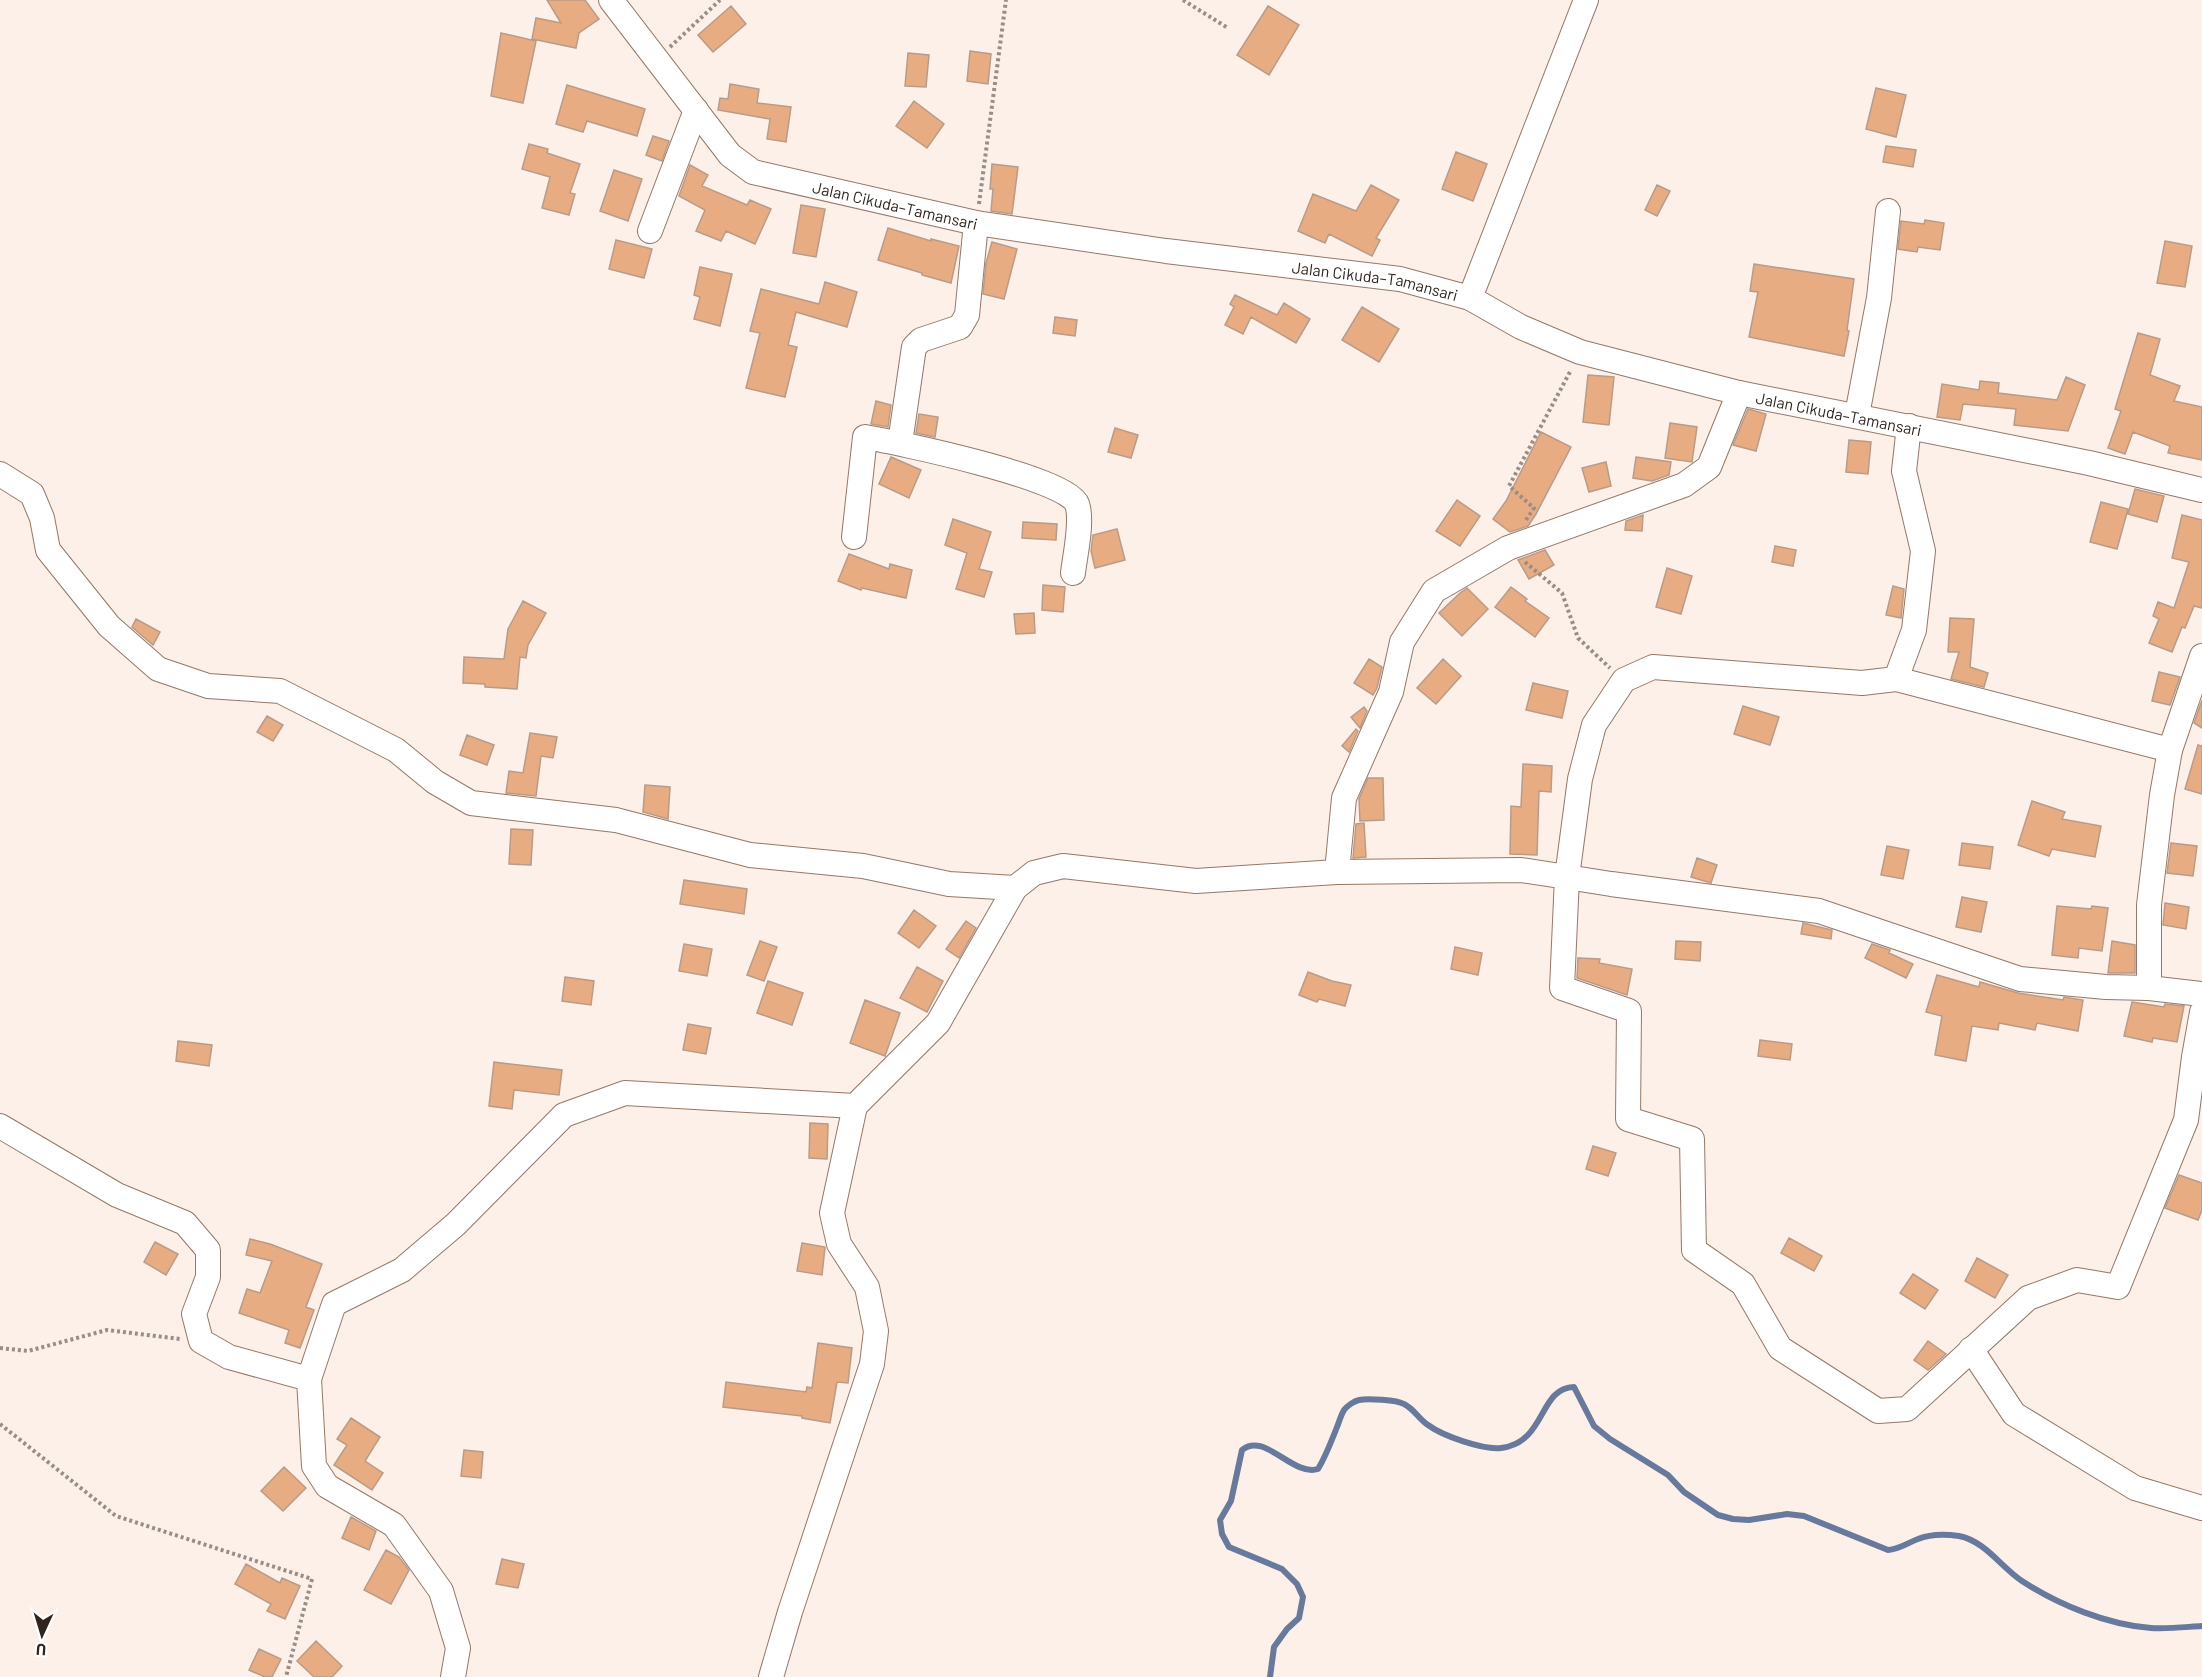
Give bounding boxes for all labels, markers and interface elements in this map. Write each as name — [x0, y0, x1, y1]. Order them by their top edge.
street label: Jalan Cikuda–Tamansari — [811, 176, 980, 233]
street label: Jalan Cikuda–Tamansari — [1291, 257, 1460, 304]
street label: Jalan Cikuda–Tamansari — [1755, 387, 1924, 439]
north arrow — [12, 1605, 72, 1665]
text: U — [35, 1641, 47, 1660]

